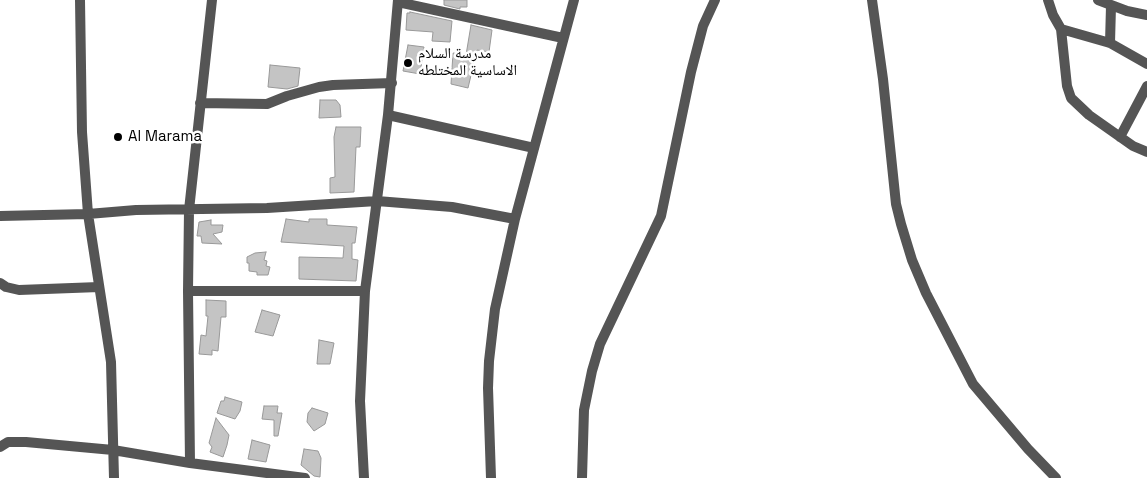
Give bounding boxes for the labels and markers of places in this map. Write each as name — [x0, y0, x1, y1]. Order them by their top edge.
place label: مدرسة السلام الاساسية المختلطه — [418, 45, 517, 80]
marker: مدرسة السلام الاساسية المختلطه — [402, 57, 414, 69]
place label: Al Marama — [128, 128, 202, 146]
marker: Al Marama — [112, 131, 124, 143]

